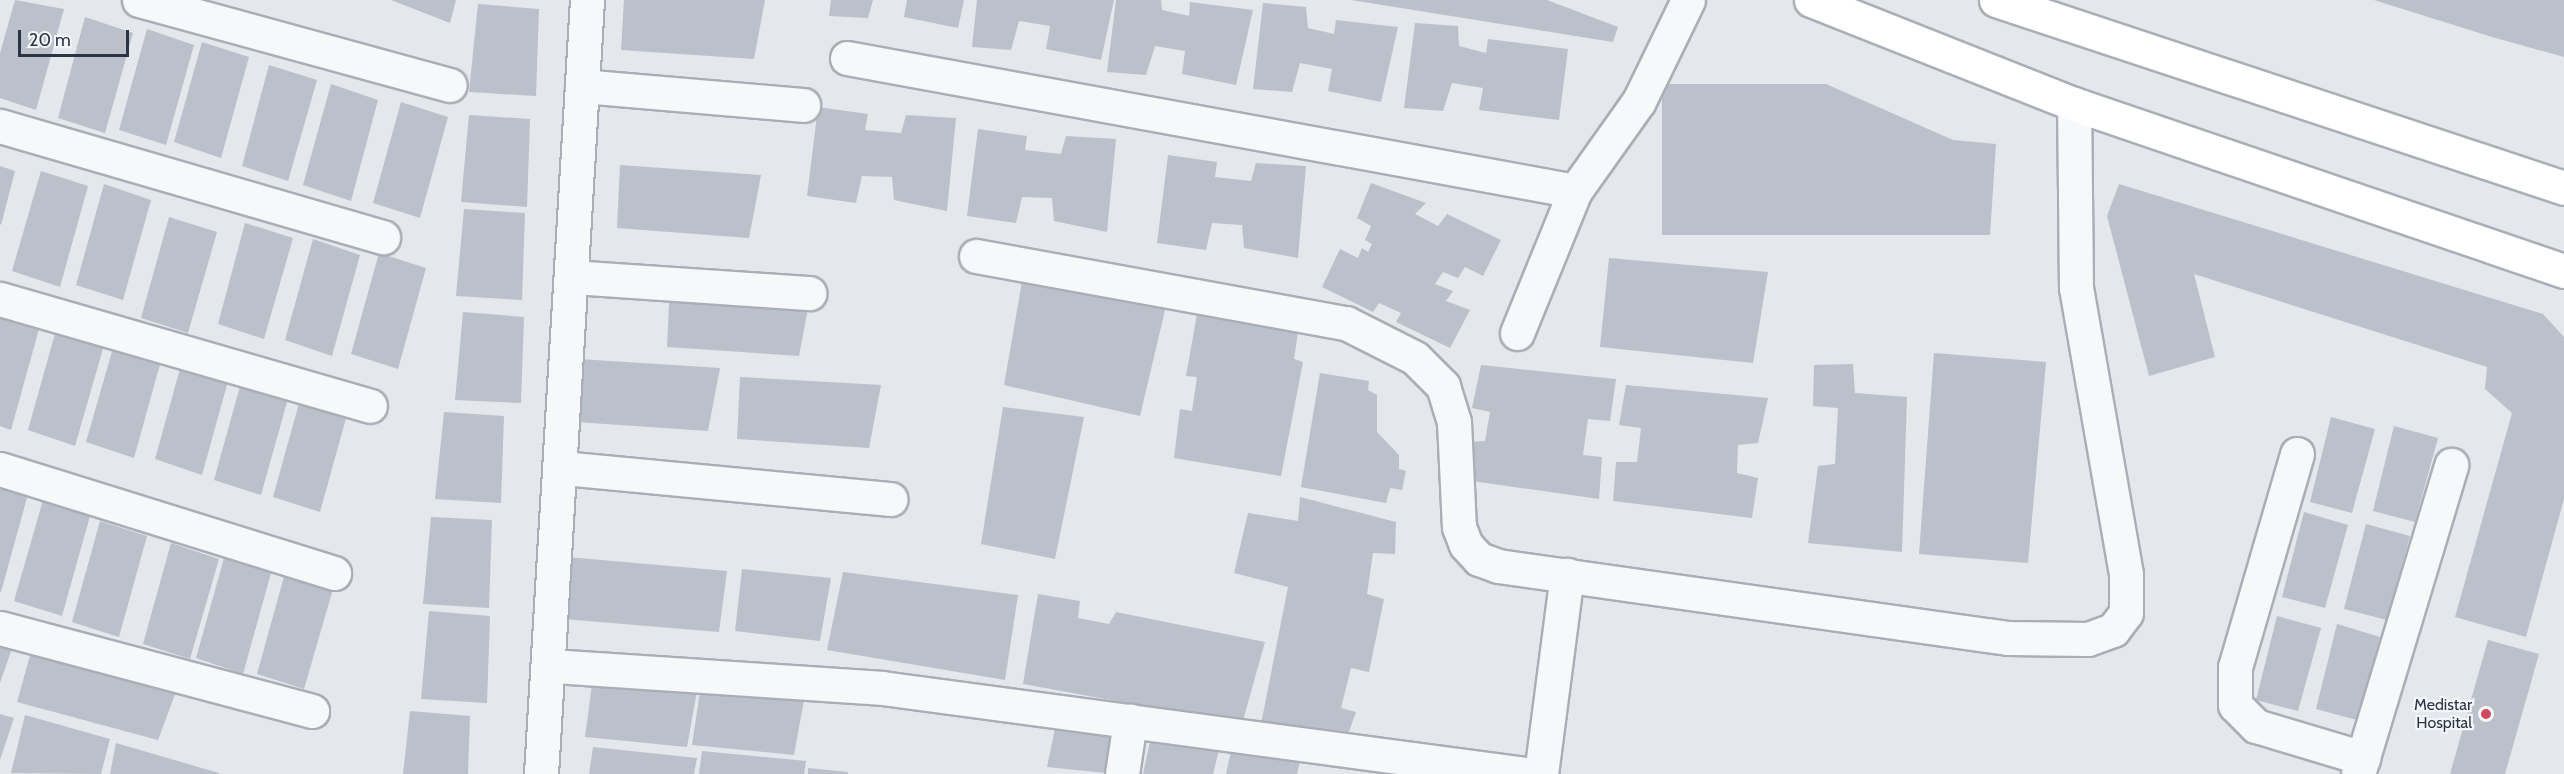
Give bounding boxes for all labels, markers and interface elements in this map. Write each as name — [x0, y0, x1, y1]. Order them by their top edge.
scale bar — [21, 18, 132, 56]
text: 20 m — [29, 29, 71, 51]
place label: Medistar Hospital — [2414, 695, 2472, 733]
marker: Medistar Hospital — [2477, 705, 2495, 723]

